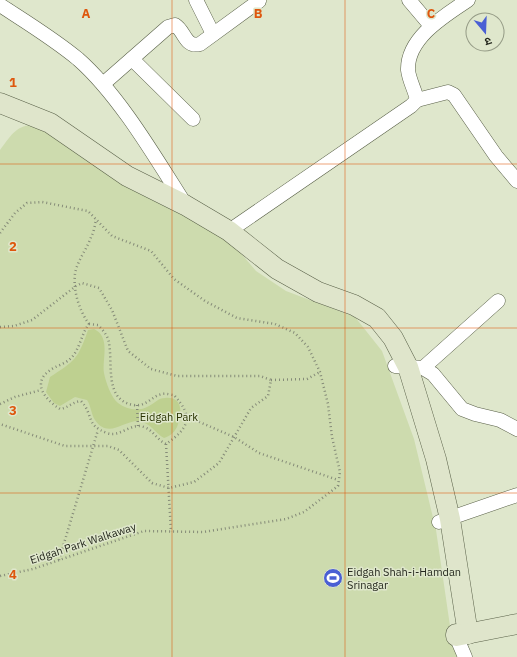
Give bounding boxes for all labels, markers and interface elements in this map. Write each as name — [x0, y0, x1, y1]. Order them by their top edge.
text: A — [82, 5, 91, 22]
text: B — [254, 5, 263, 22]
text: C — [427, 5, 436, 22]
north arrow — [465, 12, 505, 52]
text: उ — [482, 34, 494, 49]
text: 1 — [9, 74, 17, 91]
text: 2 — [9, 238, 17, 255]
text: 3 — [9, 402, 17, 419]
park label: Eidgah Park — [140, 410, 198, 424]
street label: Eidgah Park Walkaway — [28, 519, 138, 567]
place label: Eidgah Shah-i-Hamdan Srinagar — [347, 565, 461, 592]
text: 4 — [9, 566, 17, 583]
sports icon: Eidgah Shah-i-Hamdan Srinagar — [322, 567, 344, 589]

